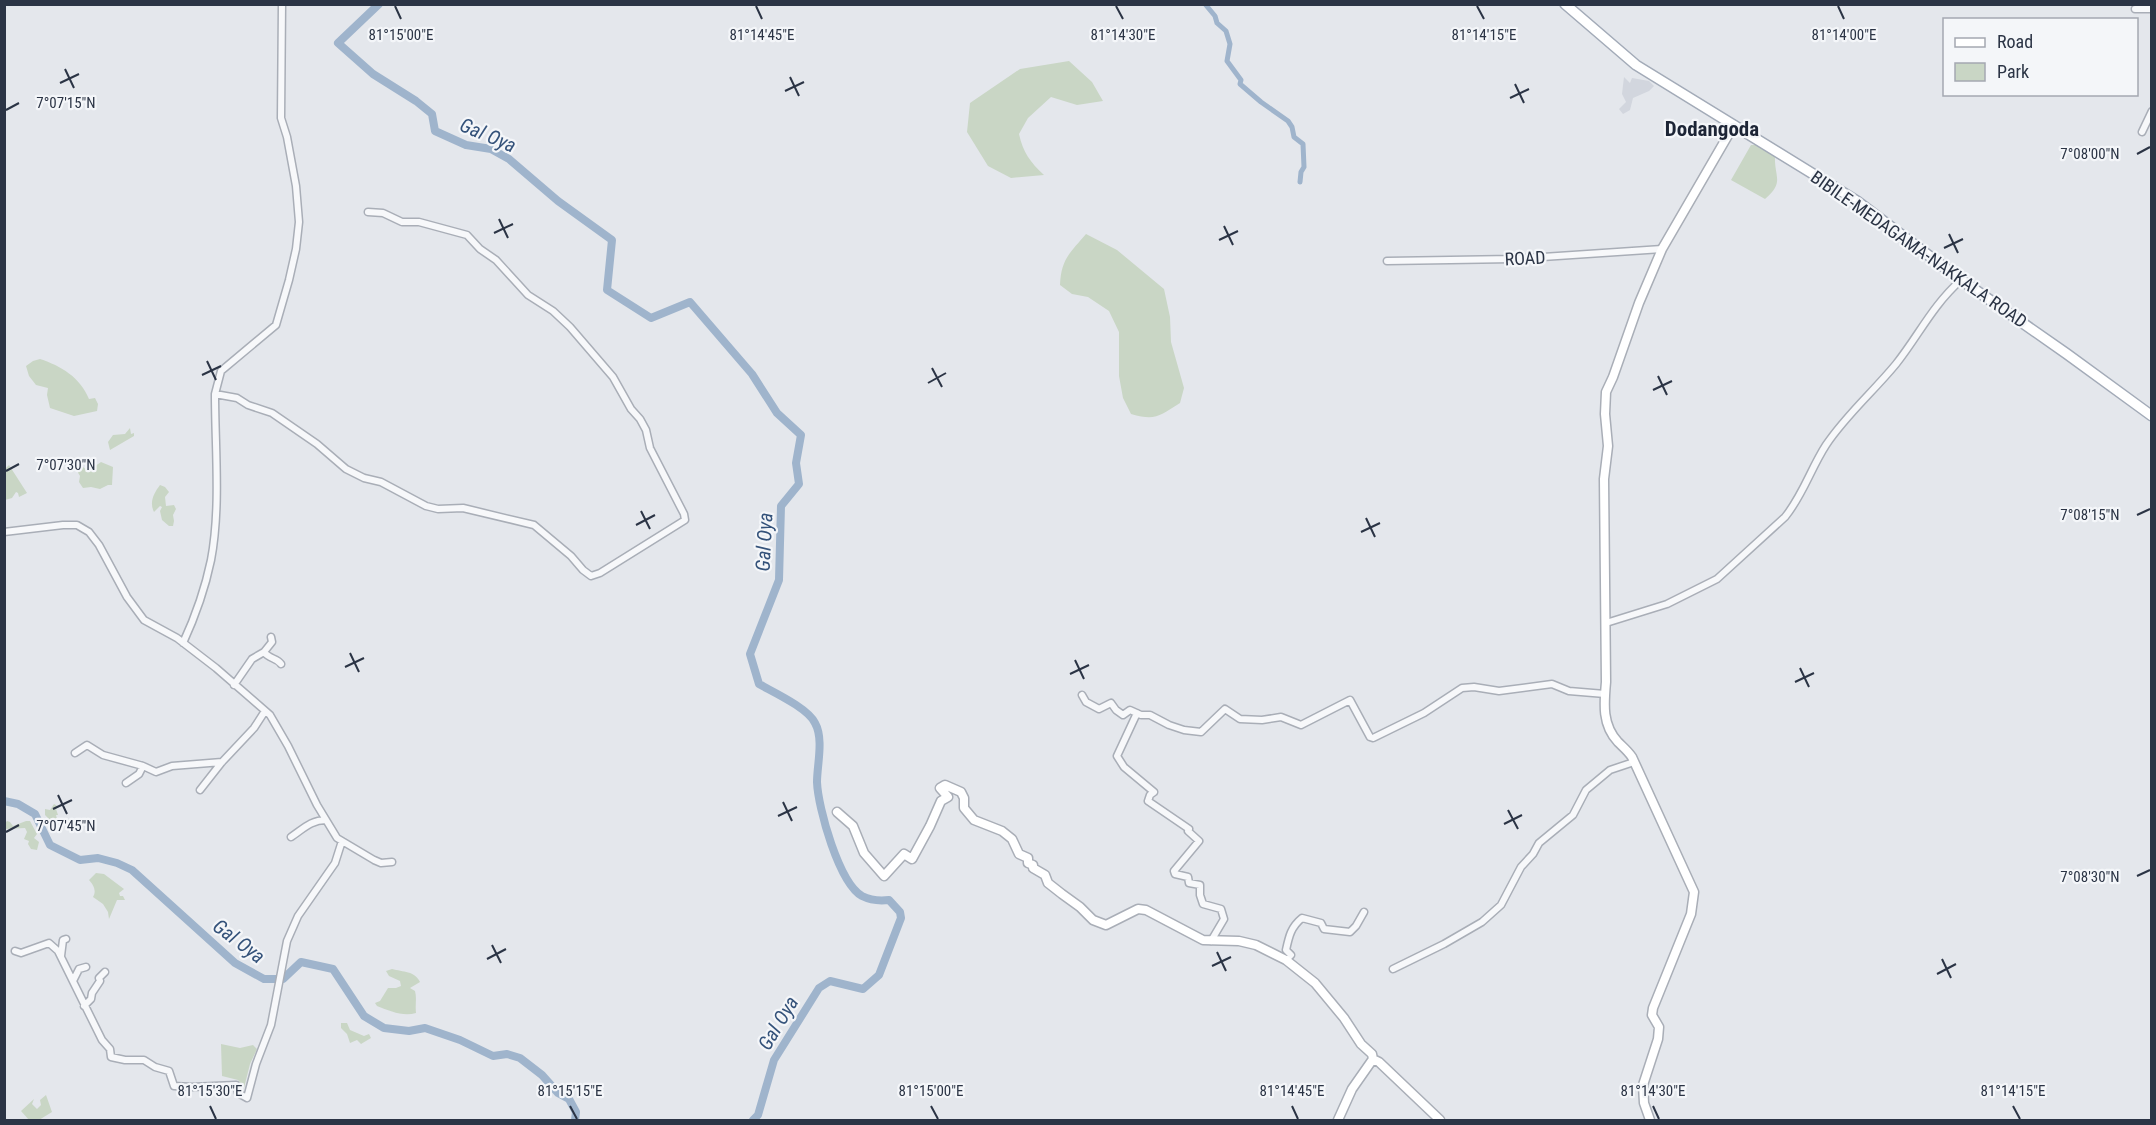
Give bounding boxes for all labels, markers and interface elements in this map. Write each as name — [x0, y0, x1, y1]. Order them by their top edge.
legend — [1943, 18, 2138, 96]
text: 81°15'00"E — [369, 26, 433, 44]
text: 81°14'45"E — [730, 26, 794, 44]
text: 81°14'30"E — [1091, 26, 1155, 44]
text: 81°14'15"E — [1452, 26, 1516, 44]
text: 81°14'00"E — [1812, 26, 1876, 44]
text: Road — [1997, 31, 2033, 52]
text: Park — [1997, 61, 2029, 82]
text: 7°07'15"N — [36, 94, 96, 112]
water label: Gal Oya — [456, 112, 520, 158]
district label: Dodangoda — [1665, 117, 1759, 141]
text: 7°08'00"N — [2060, 145, 2120, 163]
street label: BIBILE-MEDAGAMA-NAKKALA ROAD — [1807, 166, 2031, 332]
street label: ROAD — [1504, 246, 1546, 270]
text: 7°07'30"N — [36, 456, 96, 474]
text: 7°08'15"N — [2060, 506, 2120, 524]
water label: Gal Oya — [750, 512, 778, 572]
text: 7°07'45"N — [36, 817, 96, 835]
text: 7°08'30"N — [2060, 868, 2120, 886]
water label: Gal Oya — [208, 914, 270, 968]
water label: Gal Oya — [753, 992, 803, 1054]
text: 81°15'30"E — [178, 1082, 242, 1100]
text: 81°15'15"E — [538, 1082, 602, 1100]
text: 81°15'00"E — [899, 1082, 963, 1100]
text: 81°14'45"E — [1260, 1082, 1324, 1100]
text: 81°14'30"E — [1621, 1082, 1685, 1100]
text: 81°14'15"E — [1981, 1082, 2045, 1100]

